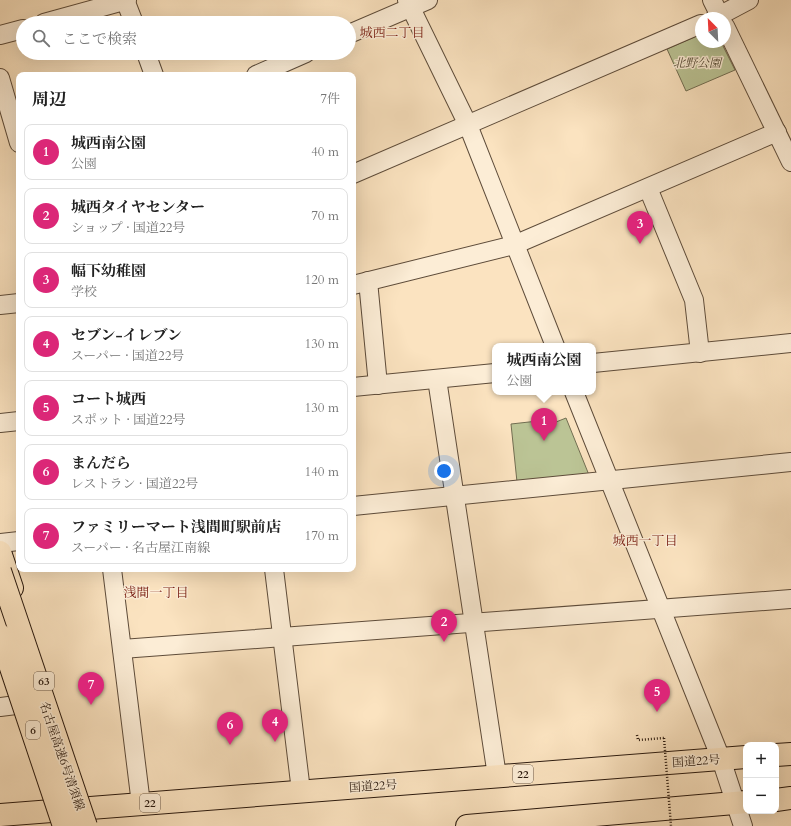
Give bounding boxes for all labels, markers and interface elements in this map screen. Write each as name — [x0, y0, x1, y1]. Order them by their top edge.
north arrow — [695, 12, 731, 48]
search box — [16, 16, 356, 60]
district label: 城西二丁目 — [359, 24, 425, 42]
icon: search — [30, 27, 52, 49]
text: ここで検索 — [62, 29, 137, 49]
park label: 北野公園 — [673, 55, 723, 71]
text: 周辺 — [32, 88, 66, 111]
text: 7件 — [320, 90, 340, 108]
text: 城西南公園 — [71, 133, 146, 153]
text: 1 — [43, 143, 49, 161]
text: 40 m — [311, 143, 339, 161]
text: 公園 — [71, 155, 97, 173]
text: 城西タイヤセンター — [71, 197, 205, 217]
text: 2 — [43, 207, 49, 225]
text: 70 m — [311, 207, 339, 225]
pin: 3 — [627, 211, 653, 244]
text: ショップ · 国道22号 — [71, 219, 185, 237]
text: 幅下幼稚園 — [71, 261, 146, 281]
text: 3 — [43, 271, 49, 289]
text: 120 m — [305, 271, 339, 289]
text: 学校 — [71, 283, 97, 301]
text: セブン-イレブン — [71, 325, 182, 345]
text: 4 — [43, 335, 49, 353]
text: 130 m — [305, 335, 339, 353]
popup — [492, 343, 596, 395]
text: スーパー · 国道22号 — [71, 347, 184, 365]
text: 城西南公園 — [506, 350, 582, 370]
text: 公園 — [506, 372, 533, 390]
text: コート城西 — [71, 389, 146, 409]
text: 5 — [43, 399, 49, 417]
text: 130 m — [305, 399, 339, 417]
pin: 1 — [531, 408, 557, 441]
text: スポット · 国道22号 — [71, 411, 186, 429]
text: まんだら — [71, 453, 131, 473]
your location — [434, 461, 454, 481]
text: 6 — [43, 463, 49, 481]
text: 140 m — [305, 463, 339, 481]
text: レストラン · 国道22号 — [71, 475, 198, 493]
text: ファミリーマート浅間町駅前店 — [71, 517, 281, 537]
text: 7 — [43, 527, 49, 545]
text: 170 m — [305, 527, 339, 545]
district label: 城西一丁目 — [612, 532, 678, 550]
text: スーパー · 名古屋江南線 — [71, 539, 210, 557]
district label: 浅間一丁目 — [123, 584, 189, 602]
pin: 2 — [431, 609, 457, 642]
road number: 63 — [34, 672, 54, 690]
pin: 7 — [78, 672, 104, 705]
pin: 5 — [644, 679, 670, 712]
street label: 名古屋高速6号清須線 — [36, 699, 88, 813]
pin: 4 — [262, 709, 288, 742]
pin: 6 — [217, 712, 243, 745]
road number: 6 — [26, 721, 40, 739]
map controls — [743, 742, 779, 814]
button: + — [743, 742, 779, 778]
street label: 国道22号 — [671, 751, 721, 771]
road number: 22 — [513, 765, 533, 783]
street label: 国道22号 — [348, 776, 398, 796]
button: − — [743, 778, 779, 814]
road number: 22 — [140, 794, 160, 812]

